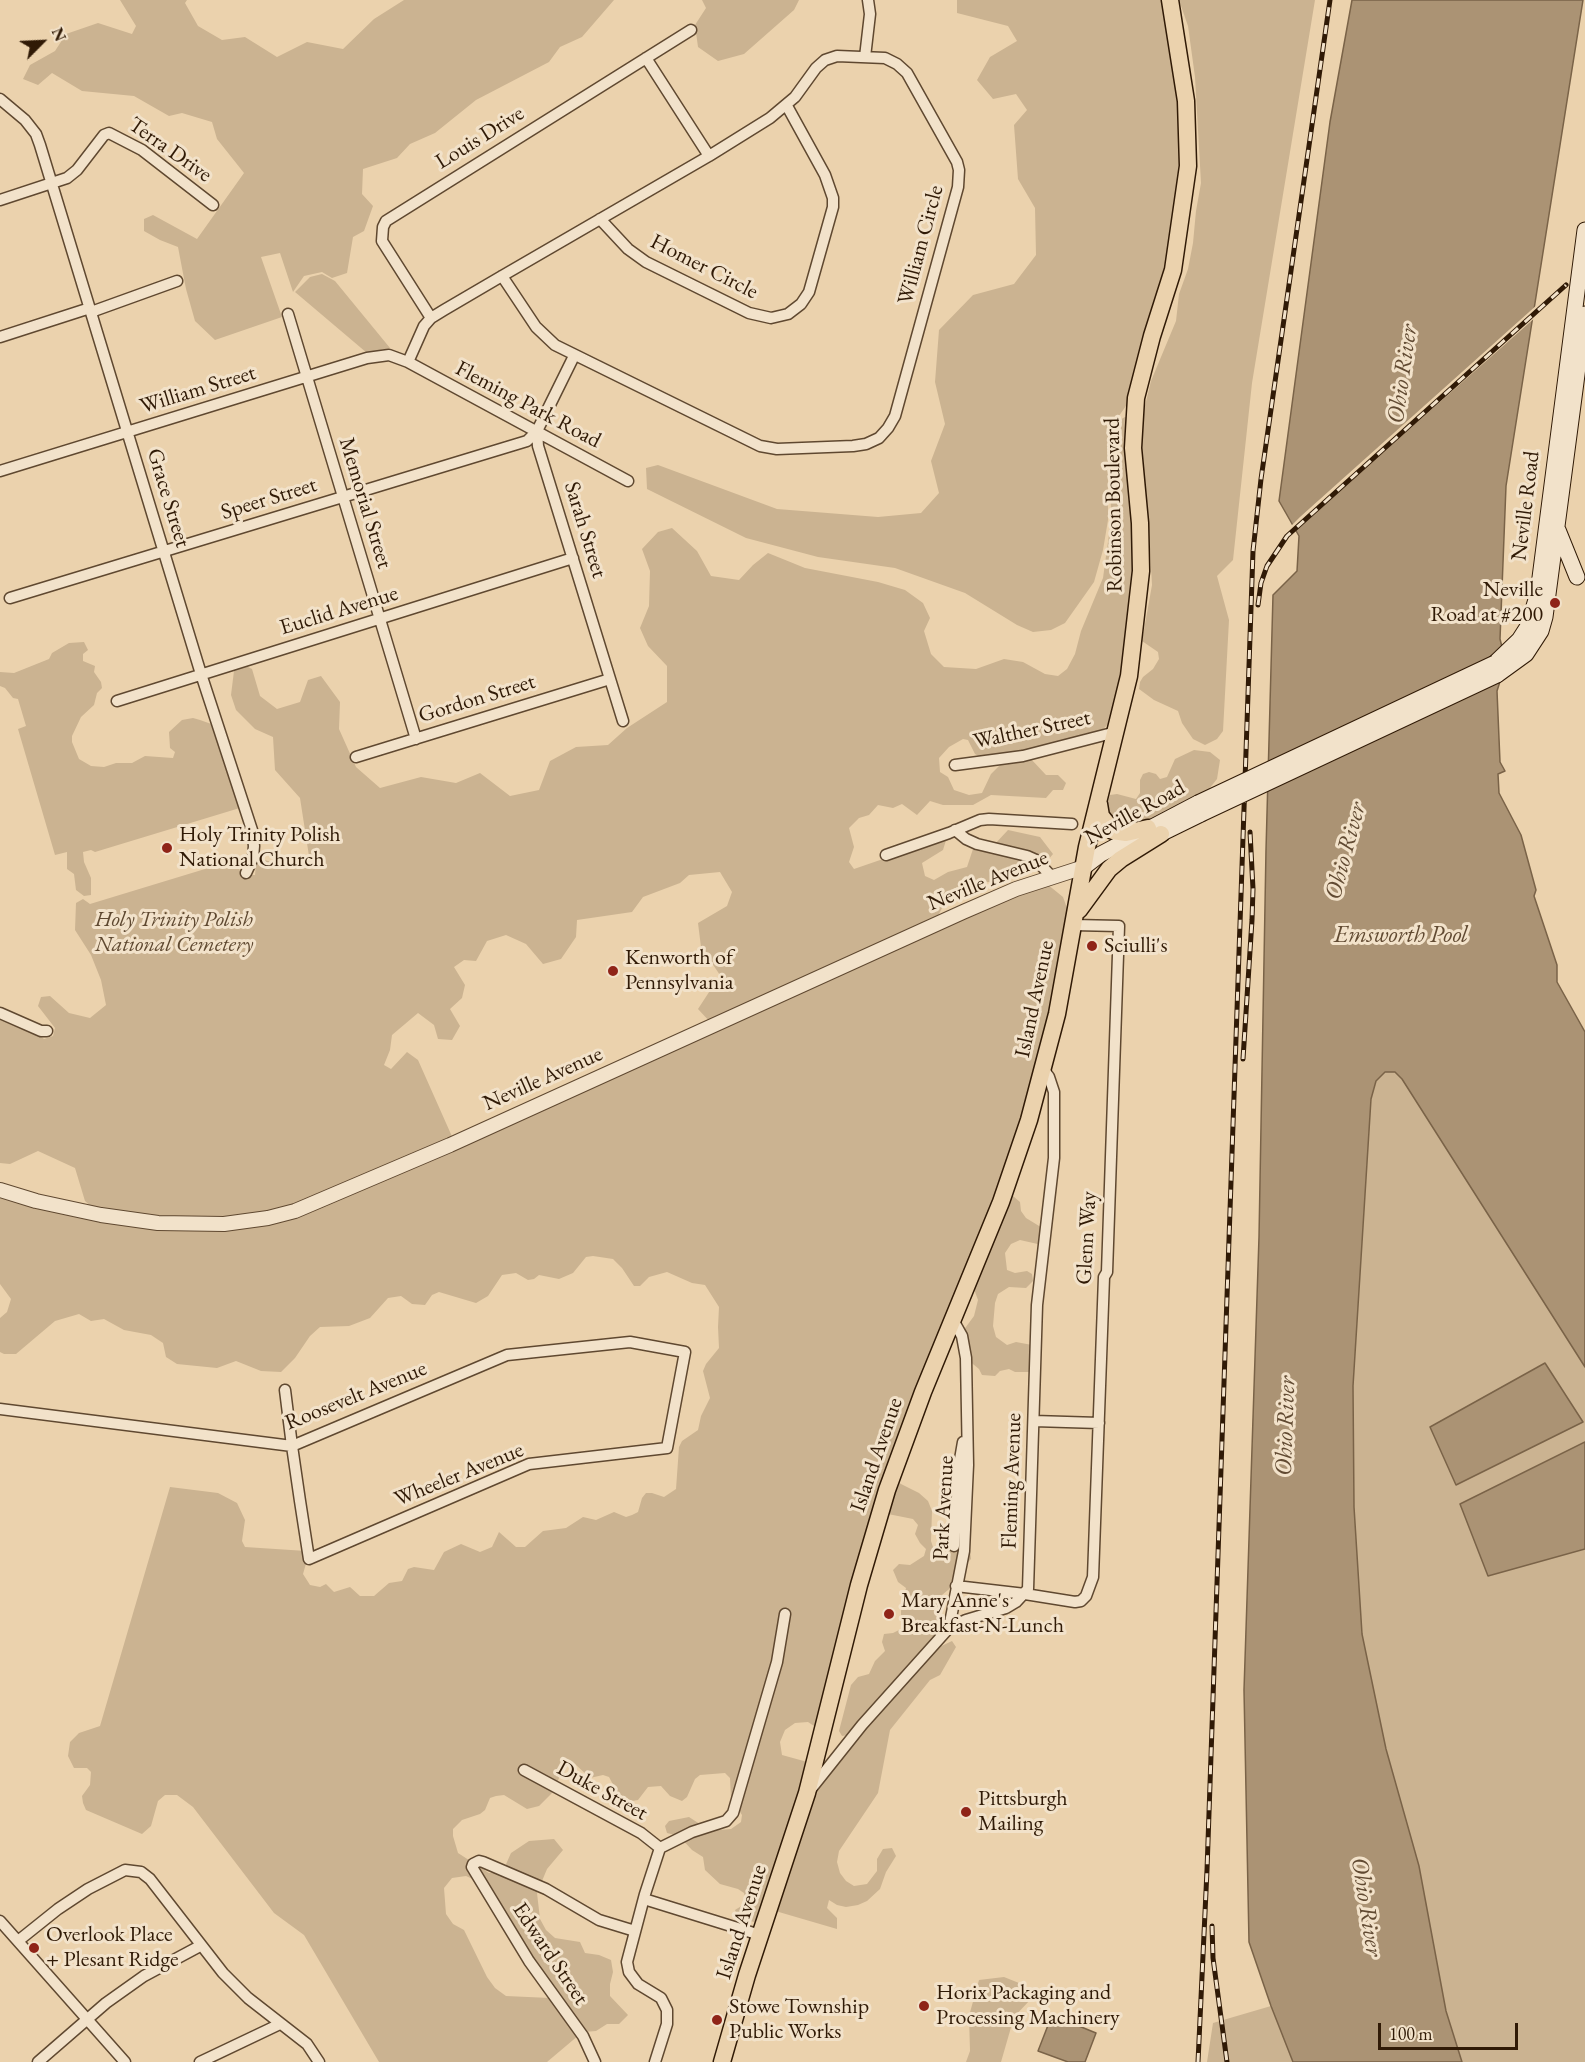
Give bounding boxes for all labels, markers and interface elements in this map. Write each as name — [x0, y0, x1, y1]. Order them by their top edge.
north arrow — [12, 12, 72, 72]
text: N — [47, 24, 71, 45]
street label: Louis Drive — [431, 101, 529, 175]
street label: Terra Drive — [123, 112, 217, 188]
street label: William Circle — [892, 182, 950, 308]
street label: Homer Circle — [646, 229, 762, 305]
water label: Ohio River — [1382, 323, 1424, 425]
street label: Fleming Park Road — [451, 356, 605, 454]
street label: William Street — [137, 360, 259, 420]
street label: Robinson Boulevard — [1099, 417, 1129, 593]
street label: Memorial Street — [333, 434, 397, 572]
street label: Grace Street — [140, 445, 196, 551]
street label: Neville Road — [1506, 449, 1546, 563]
street label: Speer Street — [218, 472, 320, 526]
street label: Sarah Street — [558, 479, 612, 581]
place label: Neville Road at #200 — [1430, 577, 1543, 628]
street label: Euclid Avenue — [277, 580, 401, 642]
marker: Neville Road at #200 — [1548, 596, 1562, 610]
street label: Gordon Street — [415, 669, 539, 729]
street label: Walther Street — [971, 705, 1093, 755]
street label: Neville Road — [1080, 775, 1190, 851]
water label: Ohio River — [1319, 799, 1373, 903]
place label: Holy Trinity Polish National Church — [179, 822, 341, 873]
marker: Holy Trinity Polish National Church — [160, 841, 174, 855]
street label: Neville Avenue — [924, 845, 1052, 917]
park label: Holy Trinity Polish National Cemetery — [95, 907, 253, 958]
water label: Emsworth Pool — [1334, 921, 1468, 949]
place label: Sciulli's — [1104, 933, 1168, 959]
street label: Island Avenue — [1010, 938, 1060, 1060]
marker: Sciulli's — [1085, 939, 1099, 953]
place label: Kenworth of Pennsylvania — [625, 945, 734, 996]
marker: Kenworth of Pennsylvania — [606, 964, 620, 978]
street label: Neville Avenue — [479, 1041, 607, 1117]
street label: Glenn Way — [1071, 1191, 1103, 1285]
street label: Roosevelt Avenue — [281, 1356, 431, 1436]
water label: Ohio River — [1270, 1376, 1302, 1476]
street label: Island Avenue — [845, 1394, 909, 1516]
street label: Fleming Avenue — [996, 1412, 1028, 1550]
street label: Wheeler Avenue — [390, 1437, 528, 1513]
street label: Park Avenue — [928, 1455, 960, 1561]
place label: Mary Anne's Breakfast-N-Lunch — [901, 1588, 1064, 1640]
marker: Mary Anne's Breakfast-N-Lunch — [882, 1607, 896, 1621]
street label: Duke Street — [552, 1755, 652, 1827]
place label: Pittsburgh Mailing — [978, 1786, 1068, 1838]
marker: Pittsburgh Mailing — [959, 1805, 973, 1819]
water label: Ohio River — [1344, 1856, 1388, 1958]
street label: Island Avenue — [711, 1861, 773, 1983]
street label: Edward Street — [506, 1898, 594, 2010]
place label: Overlook Place + Plesant Ridge — [46, 1922, 179, 1974]
marker: Overlook Place + Plesant Ridge — [27, 1941, 41, 1955]
place label: Horix Packaging and Processing Machinery — [936, 1980, 1120, 2032]
place label: Stowe Township Public Works — [729, 1994, 869, 2046]
marker: Horix Packaging and Processing Machinery — [917, 1999, 931, 2013]
scale bar — [1381, 2011, 1520, 2049]
marker: Stowe Township Public Works — [710, 2013, 724, 2027]
text: 100 m — [1389, 2022, 1433, 2045]

